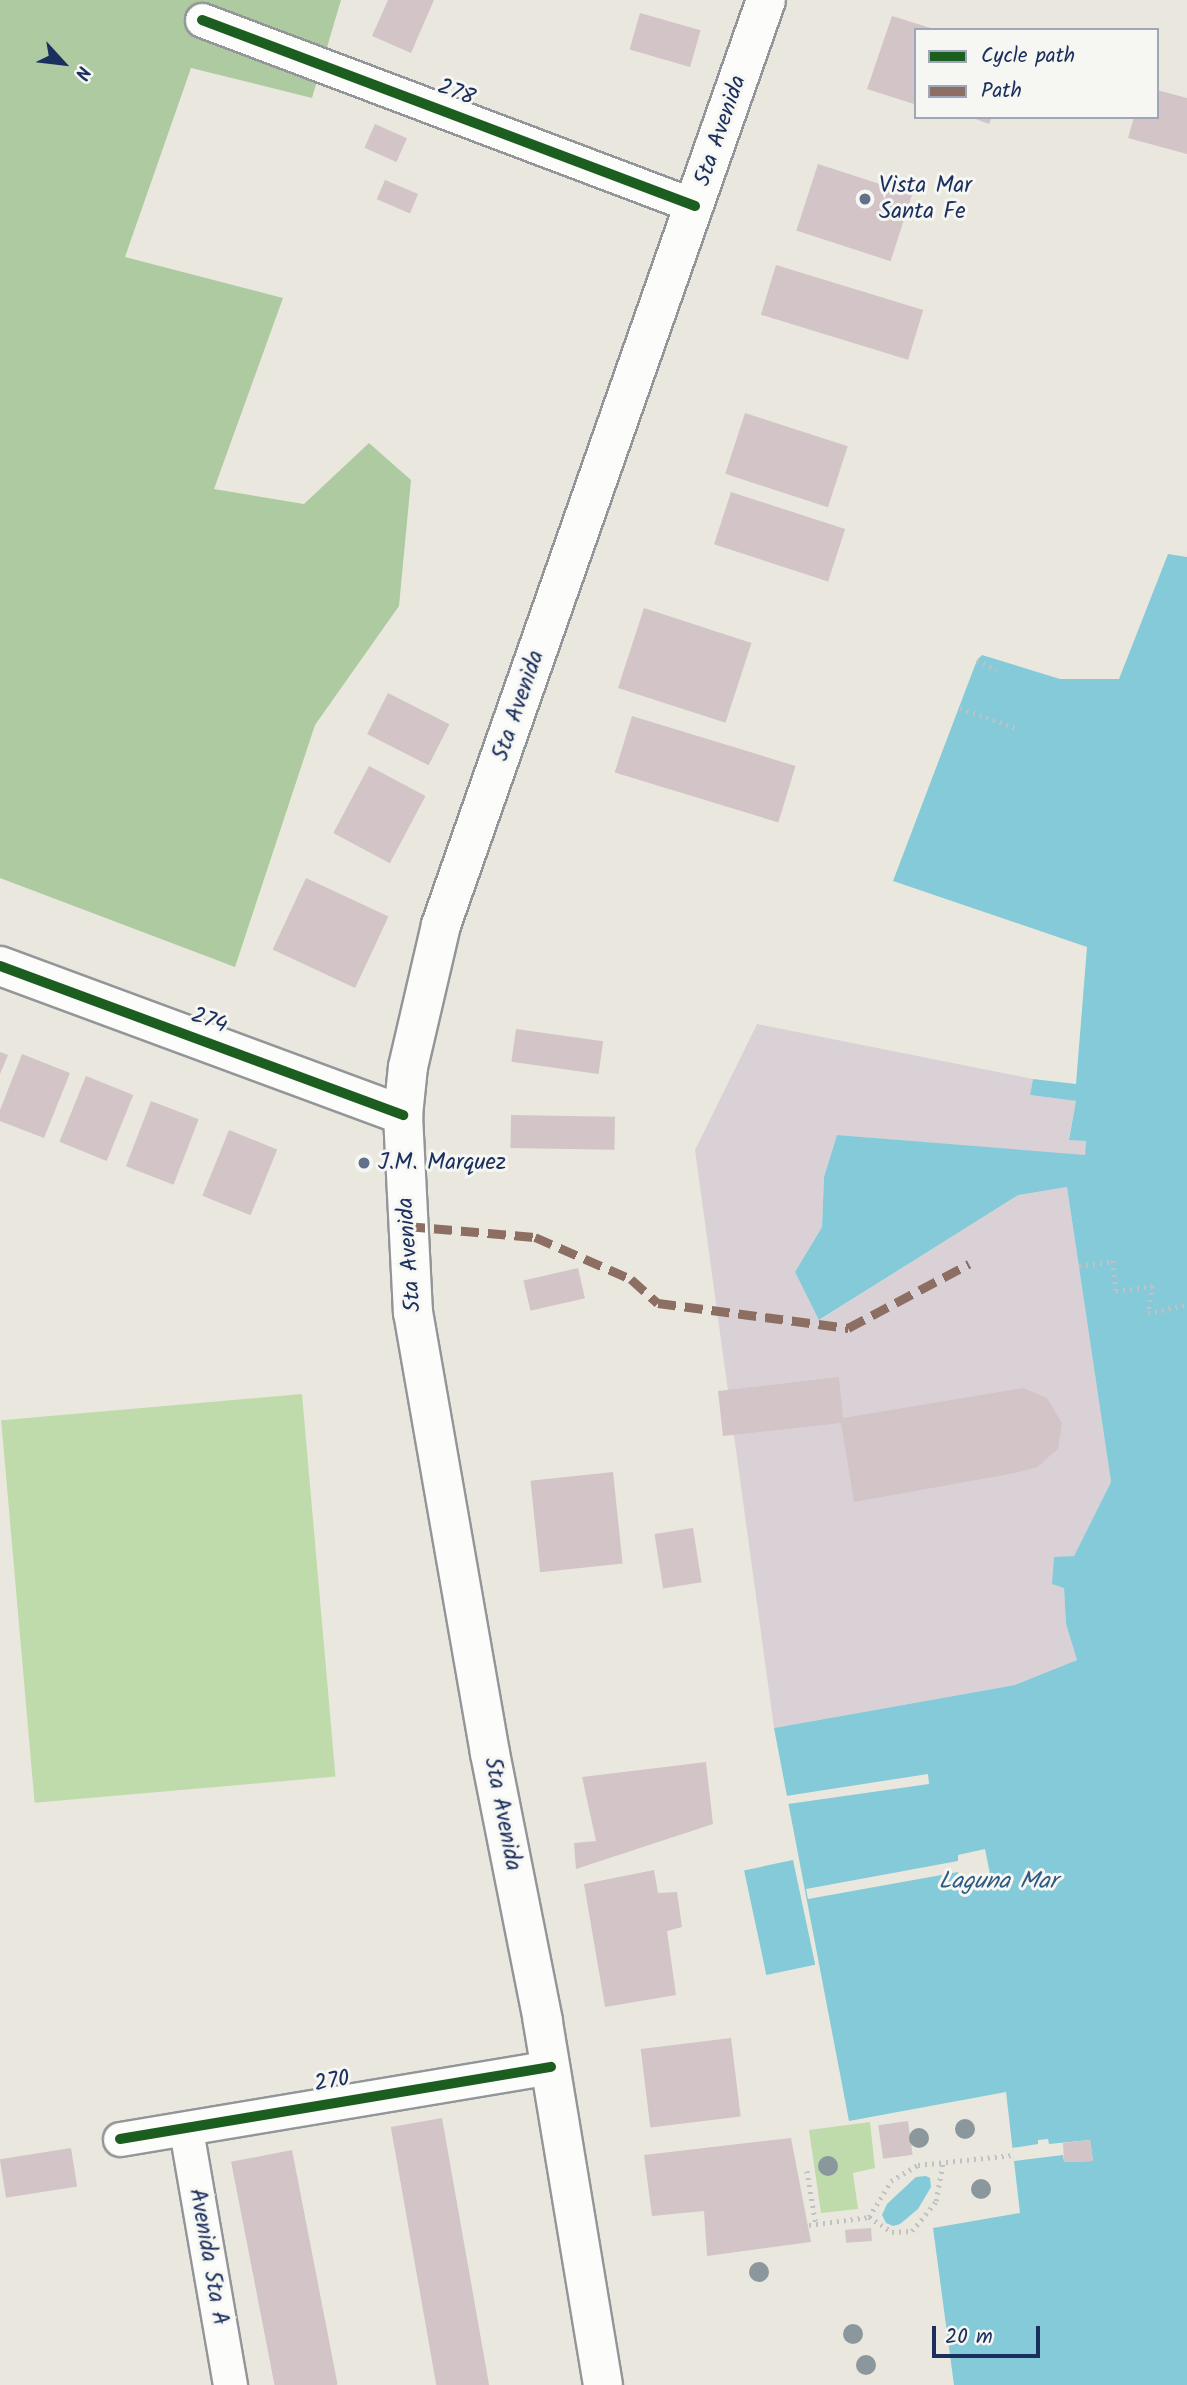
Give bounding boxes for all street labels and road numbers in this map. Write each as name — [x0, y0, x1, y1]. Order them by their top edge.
street label: 5ta Avenida — [689, 72, 753, 190]
street label: 278 — [433, 73, 479, 113]
street label: 5ta Avenida — [487, 647, 551, 765]
street label: 274 — [187, 1002, 231, 1040]
street label: 5ta Avenida — [392, 1197, 428, 1313]
street label: 5ta Avenida — [477, 1755, 527, 1873]
street label: 270 — [312, 2065, 352, 2099]
street label: Avenida 5ta A — [182, 2186, 234, 2328]

